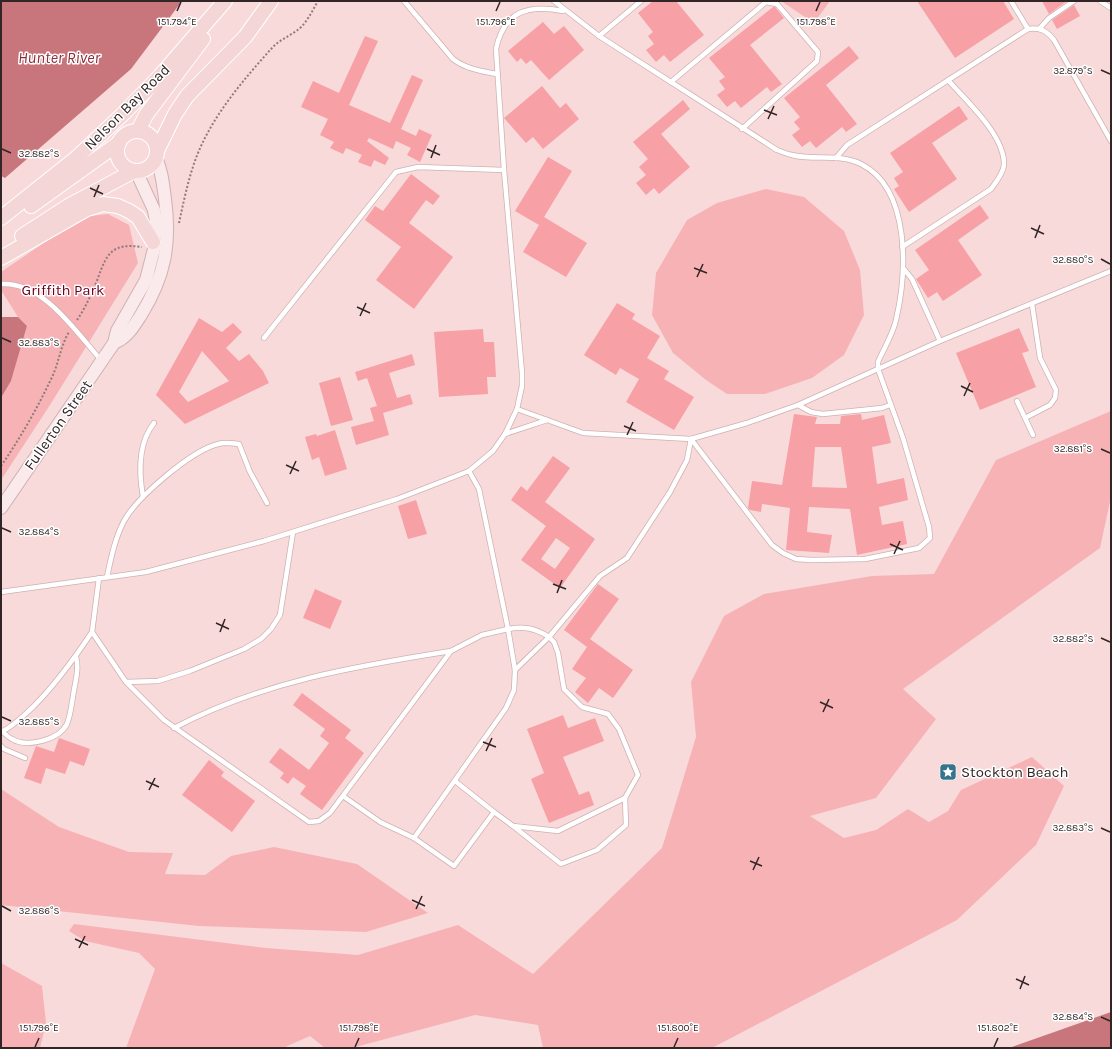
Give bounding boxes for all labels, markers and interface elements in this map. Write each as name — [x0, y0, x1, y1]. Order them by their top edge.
text: 151.794°E — [157, 16, 197, 28]
text: 151.796°E — [476, 16, 516, 28]
text: 151.798°E — [796, 16, 836, 28]
water label: Hunter River — [18, 48, 101, 67]
street label: Nelson Bay Road — [81, 61, 173, 153]
text: 32.879°S — [1053, 65, 1093, 77]
text: 32.882°S — [18, 148, 60, 160]
text: 32.880°S — [1052, 254, 1094, 266]
park label: Griffith Park — [22, 281, 105, 299]
text: 32.883°S — [18, 337, 60, 349]
street label: Fullerton Street — [20, 376, 96, 473]
text: 32.881°S — [1054, 443, 1092, 455]
text: 32.884°S — [19, 526, 59, 538]
text: 32.882°S — [1052, 633, 1094, 645]
text: 32.885°S — [19, 716, 59, 728]
place icon: Stockton Beach — [938, 762, 958, 782]
place label: Stockton Beach — [961, 763, 1069, 781]
text: 32.883°S — [1052, 822, 1094, 834]
text: 32.886°S — [19, 905, 59, 917]
text: 32.884°S — [1053, 1011, 1093, 1023]
text: 151.796°E — [19, 1022, 59, 1034]
text: 151.798°E — [339, 1022, 379, 1034]
text: 151.800°E — [657, 1022, 699, 1034]
text: 151.802°E — [978, 1022, 1018, 1034]

